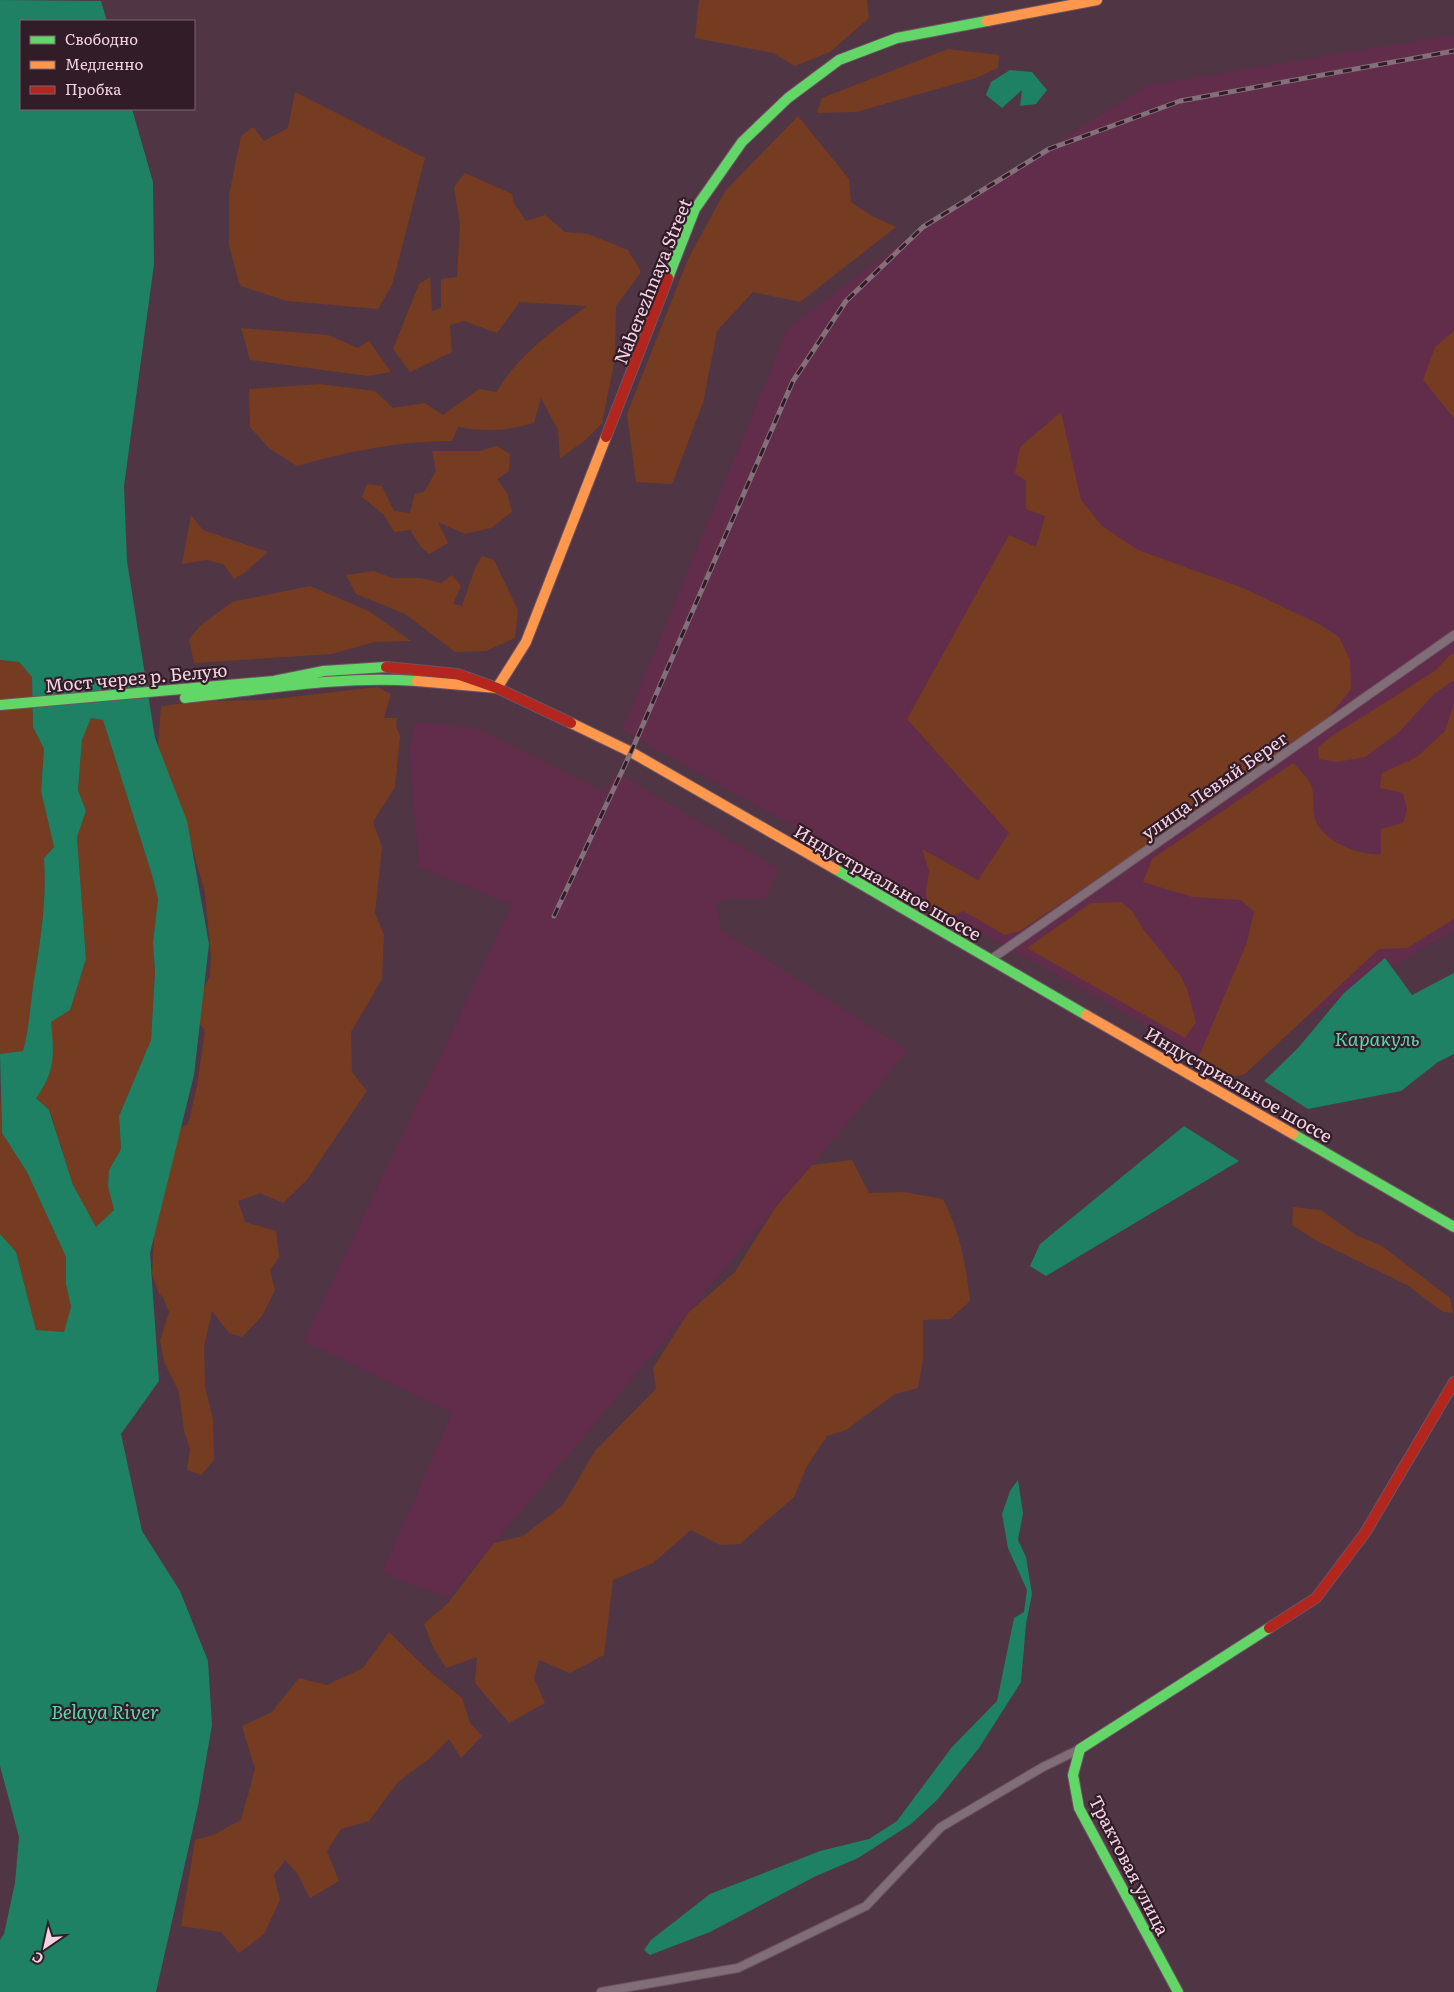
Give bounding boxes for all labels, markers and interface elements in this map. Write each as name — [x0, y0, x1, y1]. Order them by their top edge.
legend — [20, 20, 195, 110]
text: Свободно — [65, 27, 138, 50]
text: Медленно — [65, 52, 143, 75]
text: Пробка — [65, 77, 122, 100]
street label: Naberezhnaya Street — [606, 193, 698, 368]
street label: Мост через р. Белую — [44, 656, 228, 698]
street label: улица Левый Берег — [1135, 724, 1293, 846]
street label: Индустриальное шоссе — [789, 817, 987, 947]
street label: Индустриальное шоссе — [1140, 1019, 1338, 1149]
water label: Каракуль — [1335, 1024, 1420, 1052]
water label: Belaya River — [51, 1697, 159, 1725]
street label: Трактовая улица — [1083, 1790, 1177, 1940]
north arrow — [20, 1922, 70, 1972]
text: С — [27, 1948, 47, 1970]

